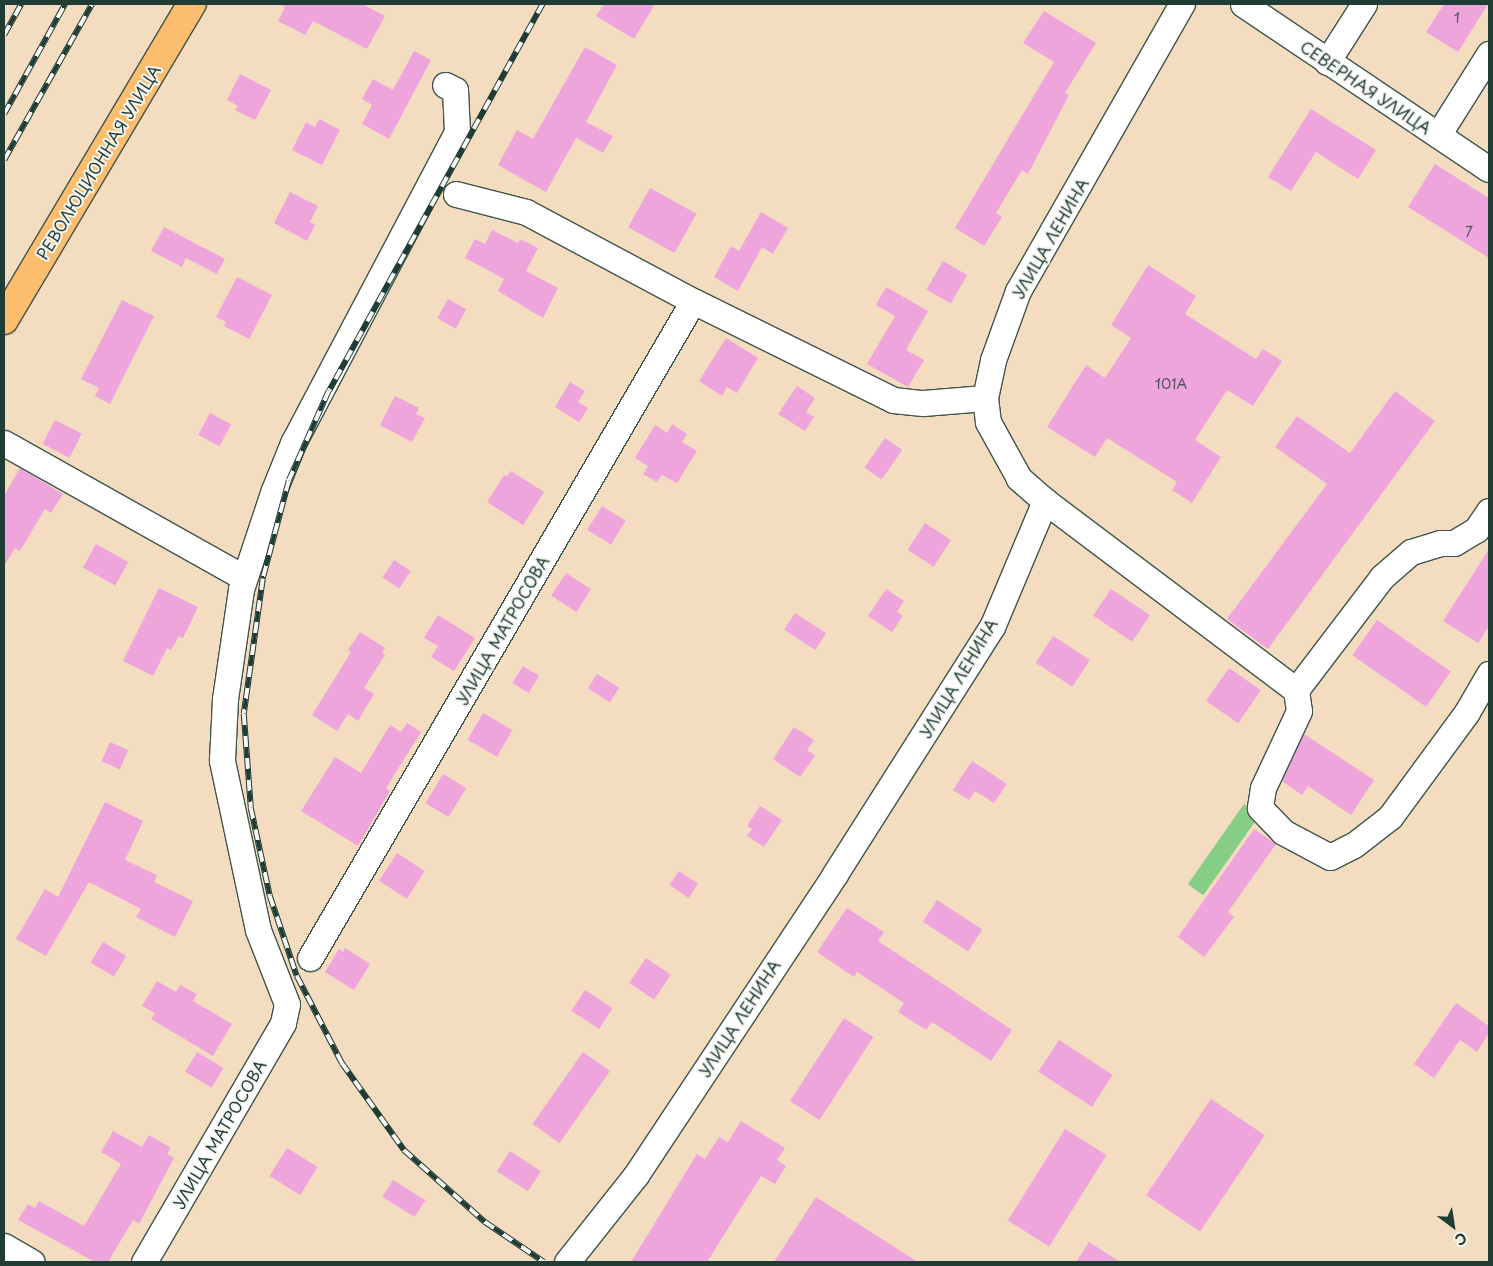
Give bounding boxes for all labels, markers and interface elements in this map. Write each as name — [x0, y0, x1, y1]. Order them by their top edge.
house number: 1 — [1454, 10, 1460, 26]
street label: СЕВЕРНАЯ УЛИЦА — [1297, 36, 1435, 138]
street label: РЕВОЛЮЦИОННАЯ УЛИЦА — [32, 61, 164, 263]
street label: УЛИЦА ЛЕНИНА — [1008, 174, 1092, 302]
house number: 7 — [1465, 224, 1473, 240]
house number: 101А — [1155, 376, 1187, 392]
street label: УЛИЦА МАТРОСОВА — [451, 552, 553, 708]
street label: УЛИЦА ЛЕНИНА — [915, 615, 1001, 741]
street label: УЛИЦА ЛЕНИНА — [694, 956, 784, 1080]
street label: УЛИЦА МАТРОСОВА — [168, 1056, 270, 1212]
north arrow — [1428, 1201, 1478, 1251]
text: С — [1451, 1228, 1471, 1251]

